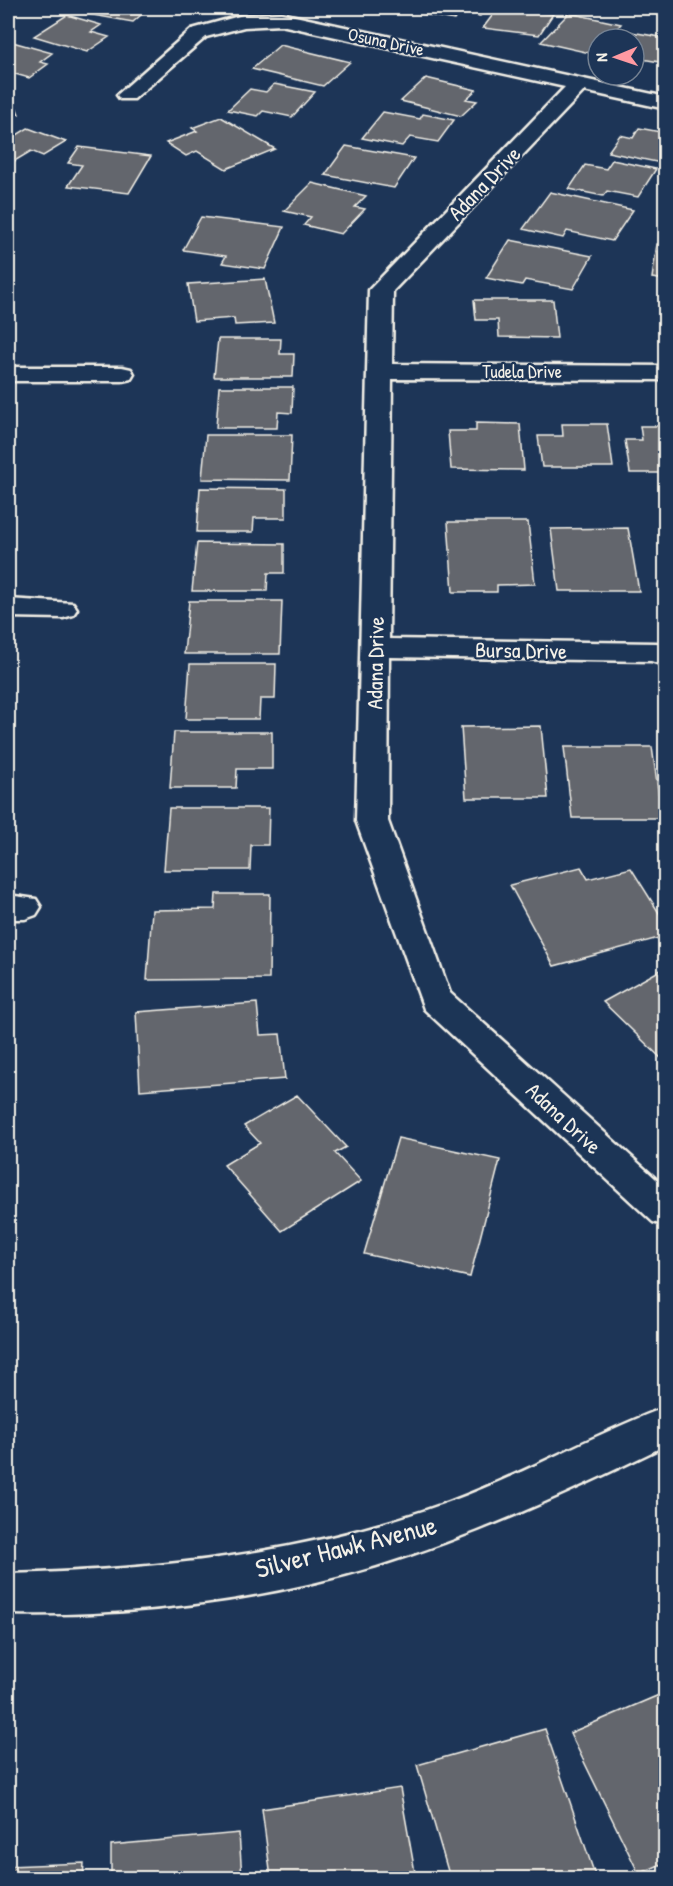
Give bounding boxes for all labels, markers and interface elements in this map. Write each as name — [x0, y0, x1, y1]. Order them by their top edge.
street label: Osuna Drive — [346, 21, 427, 62]
north arrow — [586, 27, 646, 87]
text: N — [590, 52, 612, 62]
street label: Adana Drive — [441, 139, 527, 227]
street label: Tudela Drive — [482, 359, 562, 384]
street label: Adana Drive — [359, 616, 391, 710]
street label: Bursa Drive — [475, 634, 567, 666]
street label: Adana Drive — [520, 1075, 608, 1161]
street label: Silver Hawk Avenue — [251, 1506, 440, 1586]

